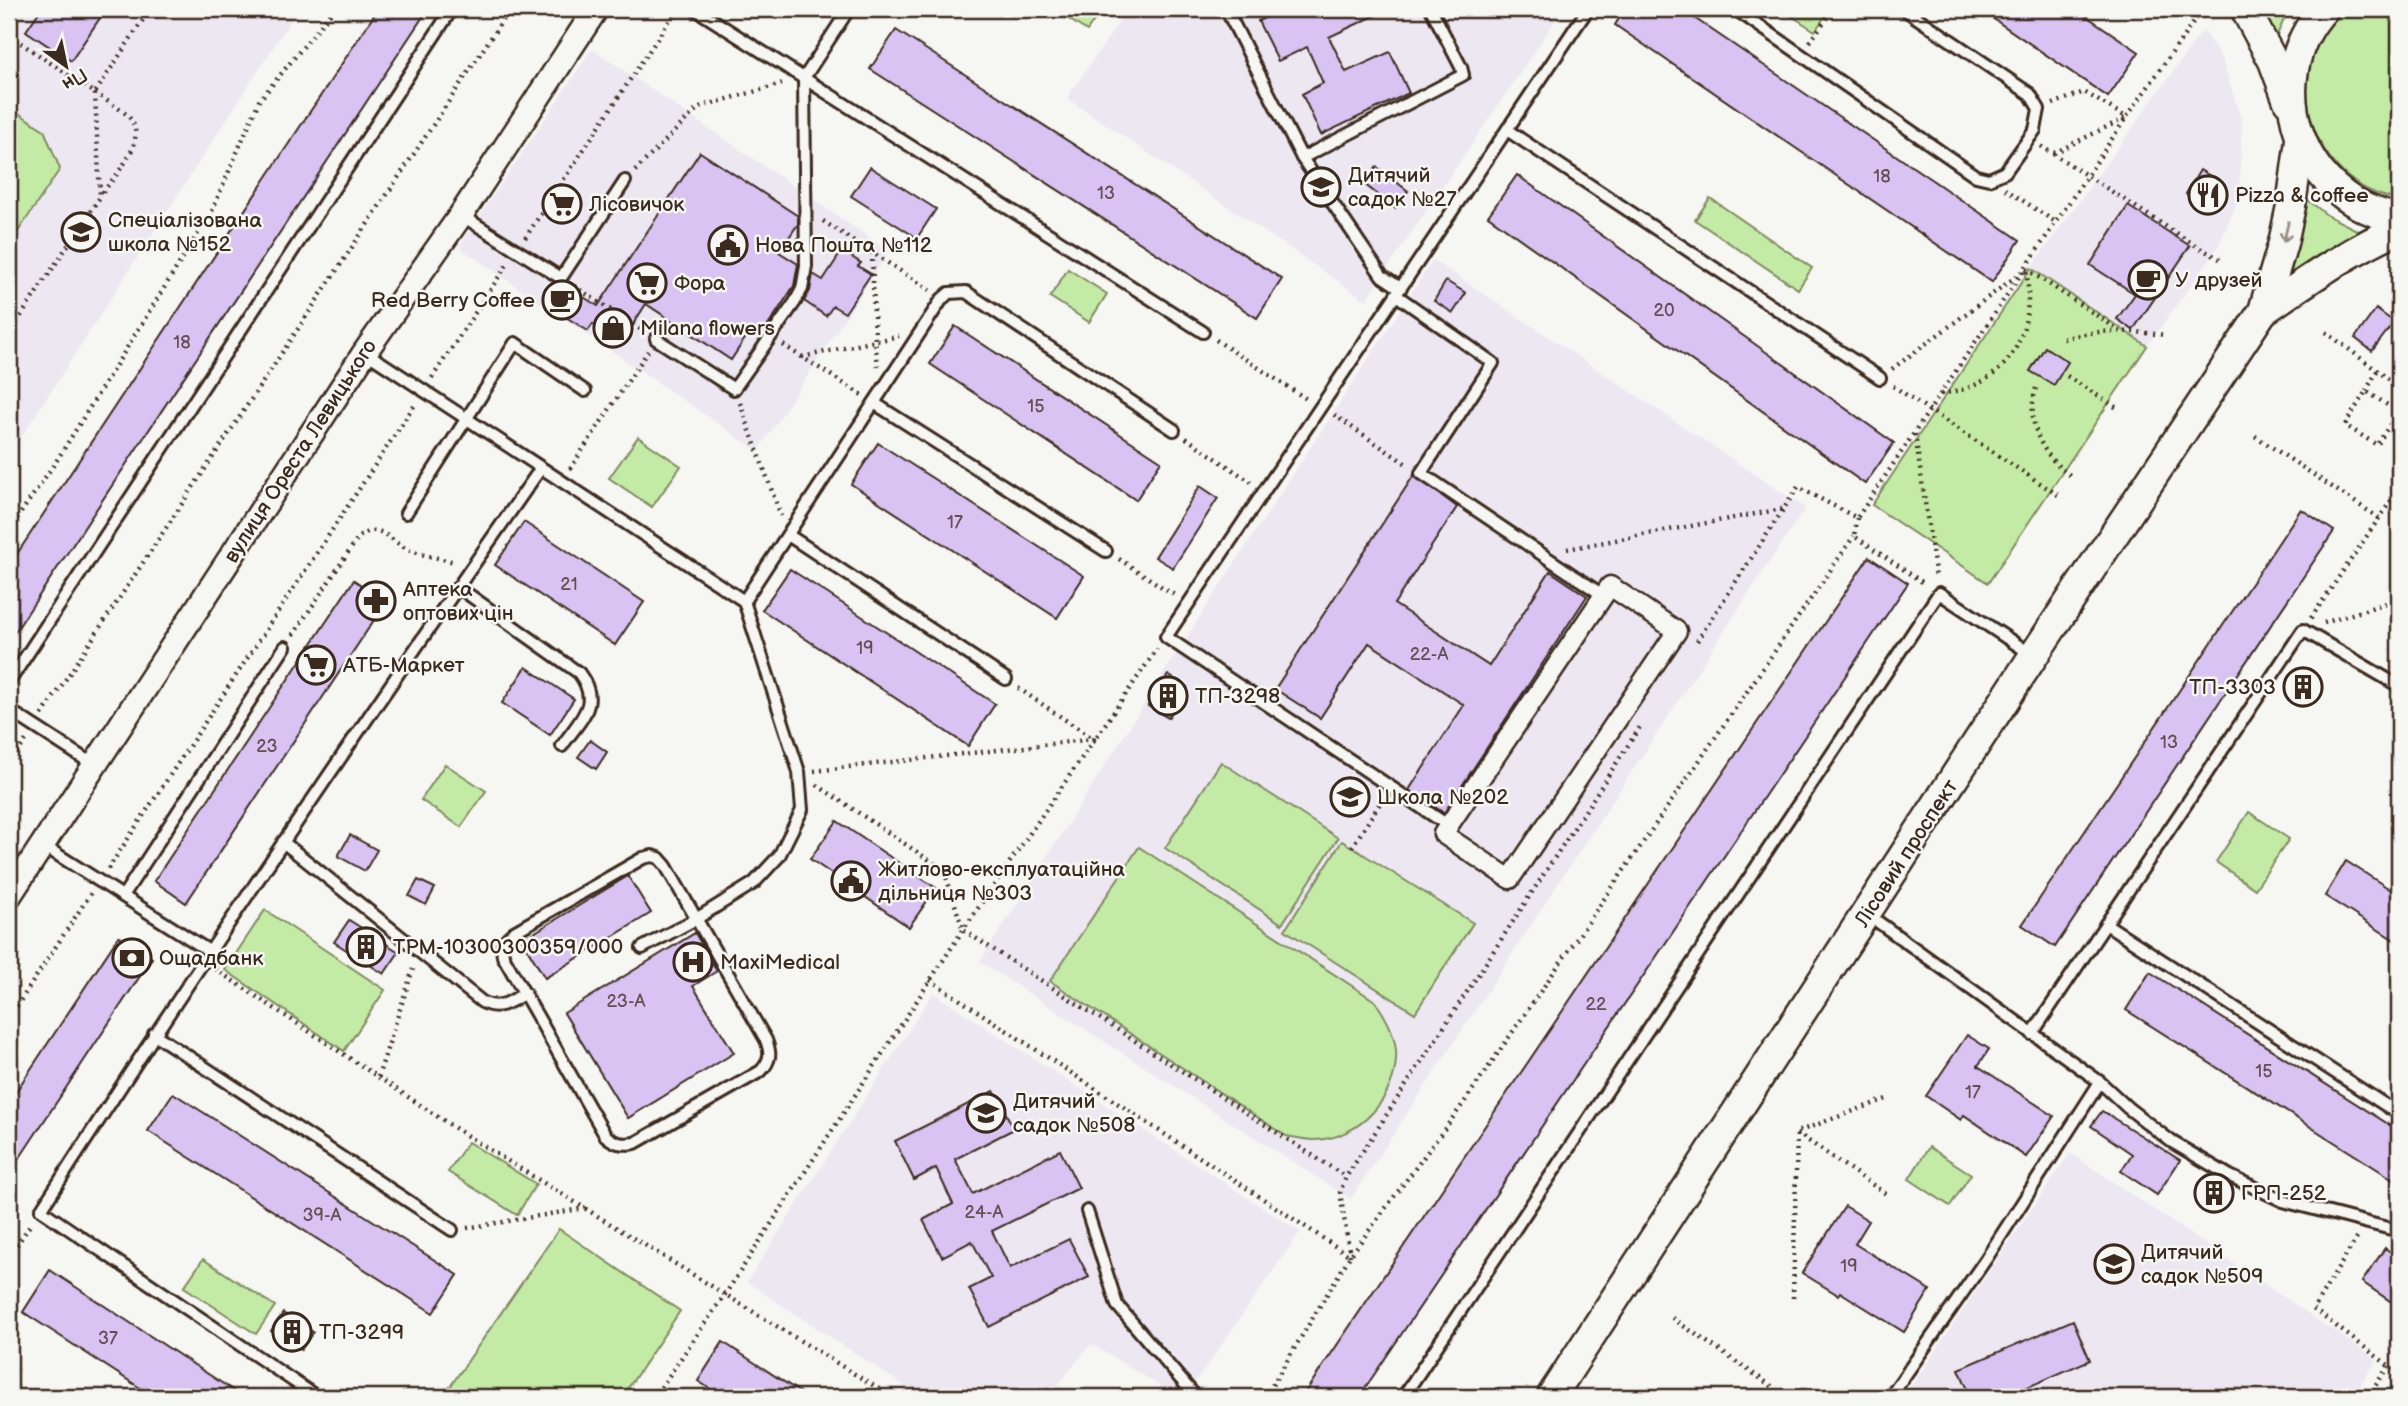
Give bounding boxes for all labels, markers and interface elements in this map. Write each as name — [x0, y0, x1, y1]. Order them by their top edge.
north arrow — [32, 32, 102, 102]
text: Пн — [58, 62, 91, 96]
place label: Дитячий садок №27 — [1348, 163, 1457, 212]
school or university icon: Дитячий садок №27 — [1300, 166, 1342, 208]
house number: 18 — [1873, 166, 1891, 187]
restaurant icon: Pizza & coffee — [2187, 174, 2229, 216]
supermarket icon: Лісовичок — [541, 183, 583, 225]
house number: 13 — [1097, 183, 1115, 204]
place label: Pizza & coffee — [2235, 183, 2369, 208]
place label: Лісовичок — [588, 192, 685, 217]
place label: Спеціалізована школа №152 — [108, 208, 262, 257]
school or university icon: Спеціалізована школа №152 — [60, 211, 102, 253]
one-way arrow — [2278, 220, 2292, 243]
public building icon: Нова Пошта №112 — [707, 224, 749, 266]
place label: Нова Пошта №112 — [755, 233, 933, 258]
cafe icon: У друзей — [2127, 259, 2169, 301]
supermarket icon: Фора — [626, 262, 668, 304]
place label: У друзей — [2175, 268, 2262, 293]
place label: Фора — [674, 271, 726, 296]
cafe icon: Red Berry Coffee — [541, 279, 583, 321]
place label: Red Berry Coffee — [371, 288, 535, 313]
house number: 20 — [1653, 300, 1675, 321]
shop icon: Milana flowers — [592, 307, 634, 349]
place label: Milana flowers — [640, 316, 775, 341]
house number: 18 — [173, 332, 191, 353]
street label: вулиця Ореста Левицького — [219, 335, 382, 568]
house number: 15 — [1027, 396, 1045, 417]
house number: 17 — [947, 512, 963, 533]
house number: 21 — [560, 574, 578, 595]
place label: Аптека оптових цін — [402, 577, 514, 626]
pharmacy icon: Аптека оптових цін — [355, 580, 397, 622]
house number: 19 — [856, 638, 874, 659]
supermarket icon: АТБ-Маркет — [295, 644, 337, 686]
house number: 22-А — [1410, 644, 1448, 665]
place label: АТБ-Маркет — [342, 653, 465, 678]
building icon: ТП-3303 — [2282, 666, 2324, 708]
building icon: ТП-3298 — [1147, 675, 1189, 717]
place label: ТП-3303 — [2189, 675, 2276, 700]
place label: ТП-3298 — [1195, 684, 1280, 709]
house number: 13 — [2160, 732, 2178, 753]
house number: 23 — [256, 736, 278, 757]
street label: Лісовий проспект — [1849, 775, 1963, 932]
school or university icon: Школа №202 — [1329, 776, 1371, 818]
place label: Школа №202 — [1377, 785, 1509, 810]
place label: Житлово-експлуатаційна дільниця №303 — [878, 857, 1126, 906]
public building icon: Житлово-експлуатаційна дільниця №303 — [830, 860, 872, 902]
building icon: ТРМ-10300300359/000 — [345, 926, 387, 968]
place label: ТРМ-10300300359/000 — [393, 935, 623, 960]
bank icon: Ощадбанк — [111, 937, 153, 979]
hospital icon: MaxiMedical — [672, 941, 714, 983]
place label: Ощадбанк — [159, 946, 264, 971]
place label: MaxiMedical — [720, 950, 840, 975]
house number: 23-А — [607, 991, 646, 1012]
house number: 22 — [1585, 994, 1607, 1015]
house number: 15 — [2255, 1061, 2273, 1082]
house number: 17 — [1965, 1082, 1981, 1103]
place label: Дитячий садок №508 — [1013, 1089, 1135, 1138]
school or university icon: Дитячий садок №508 — [965, 1092, 1007, 1134]
building icon: ГРП-252 — [2193, 1172, 2235, 1214]
place label: ГРП-252 — [2241, 1181, 2327, 1206]
house number: 24-А — [965, 1202, 1004, 1223]
house number: 39-А — [303, 1205, 342, 1226]
place label: Дитячий садок №509 — [2141, 1240, 2263, 1289]
school or university icon: Дитячий садок №509 — [2093, 1243, 2135, 1285]
house number: 19 — [1840, 1256, 1858, 1277]
building icon: ТП-3299 — [271, 1311, 313, 1353]
place label: ТП-3299 — [319, 1320, 404, 1345]
house number: 37 — [98, 1328, 118, 1349]

